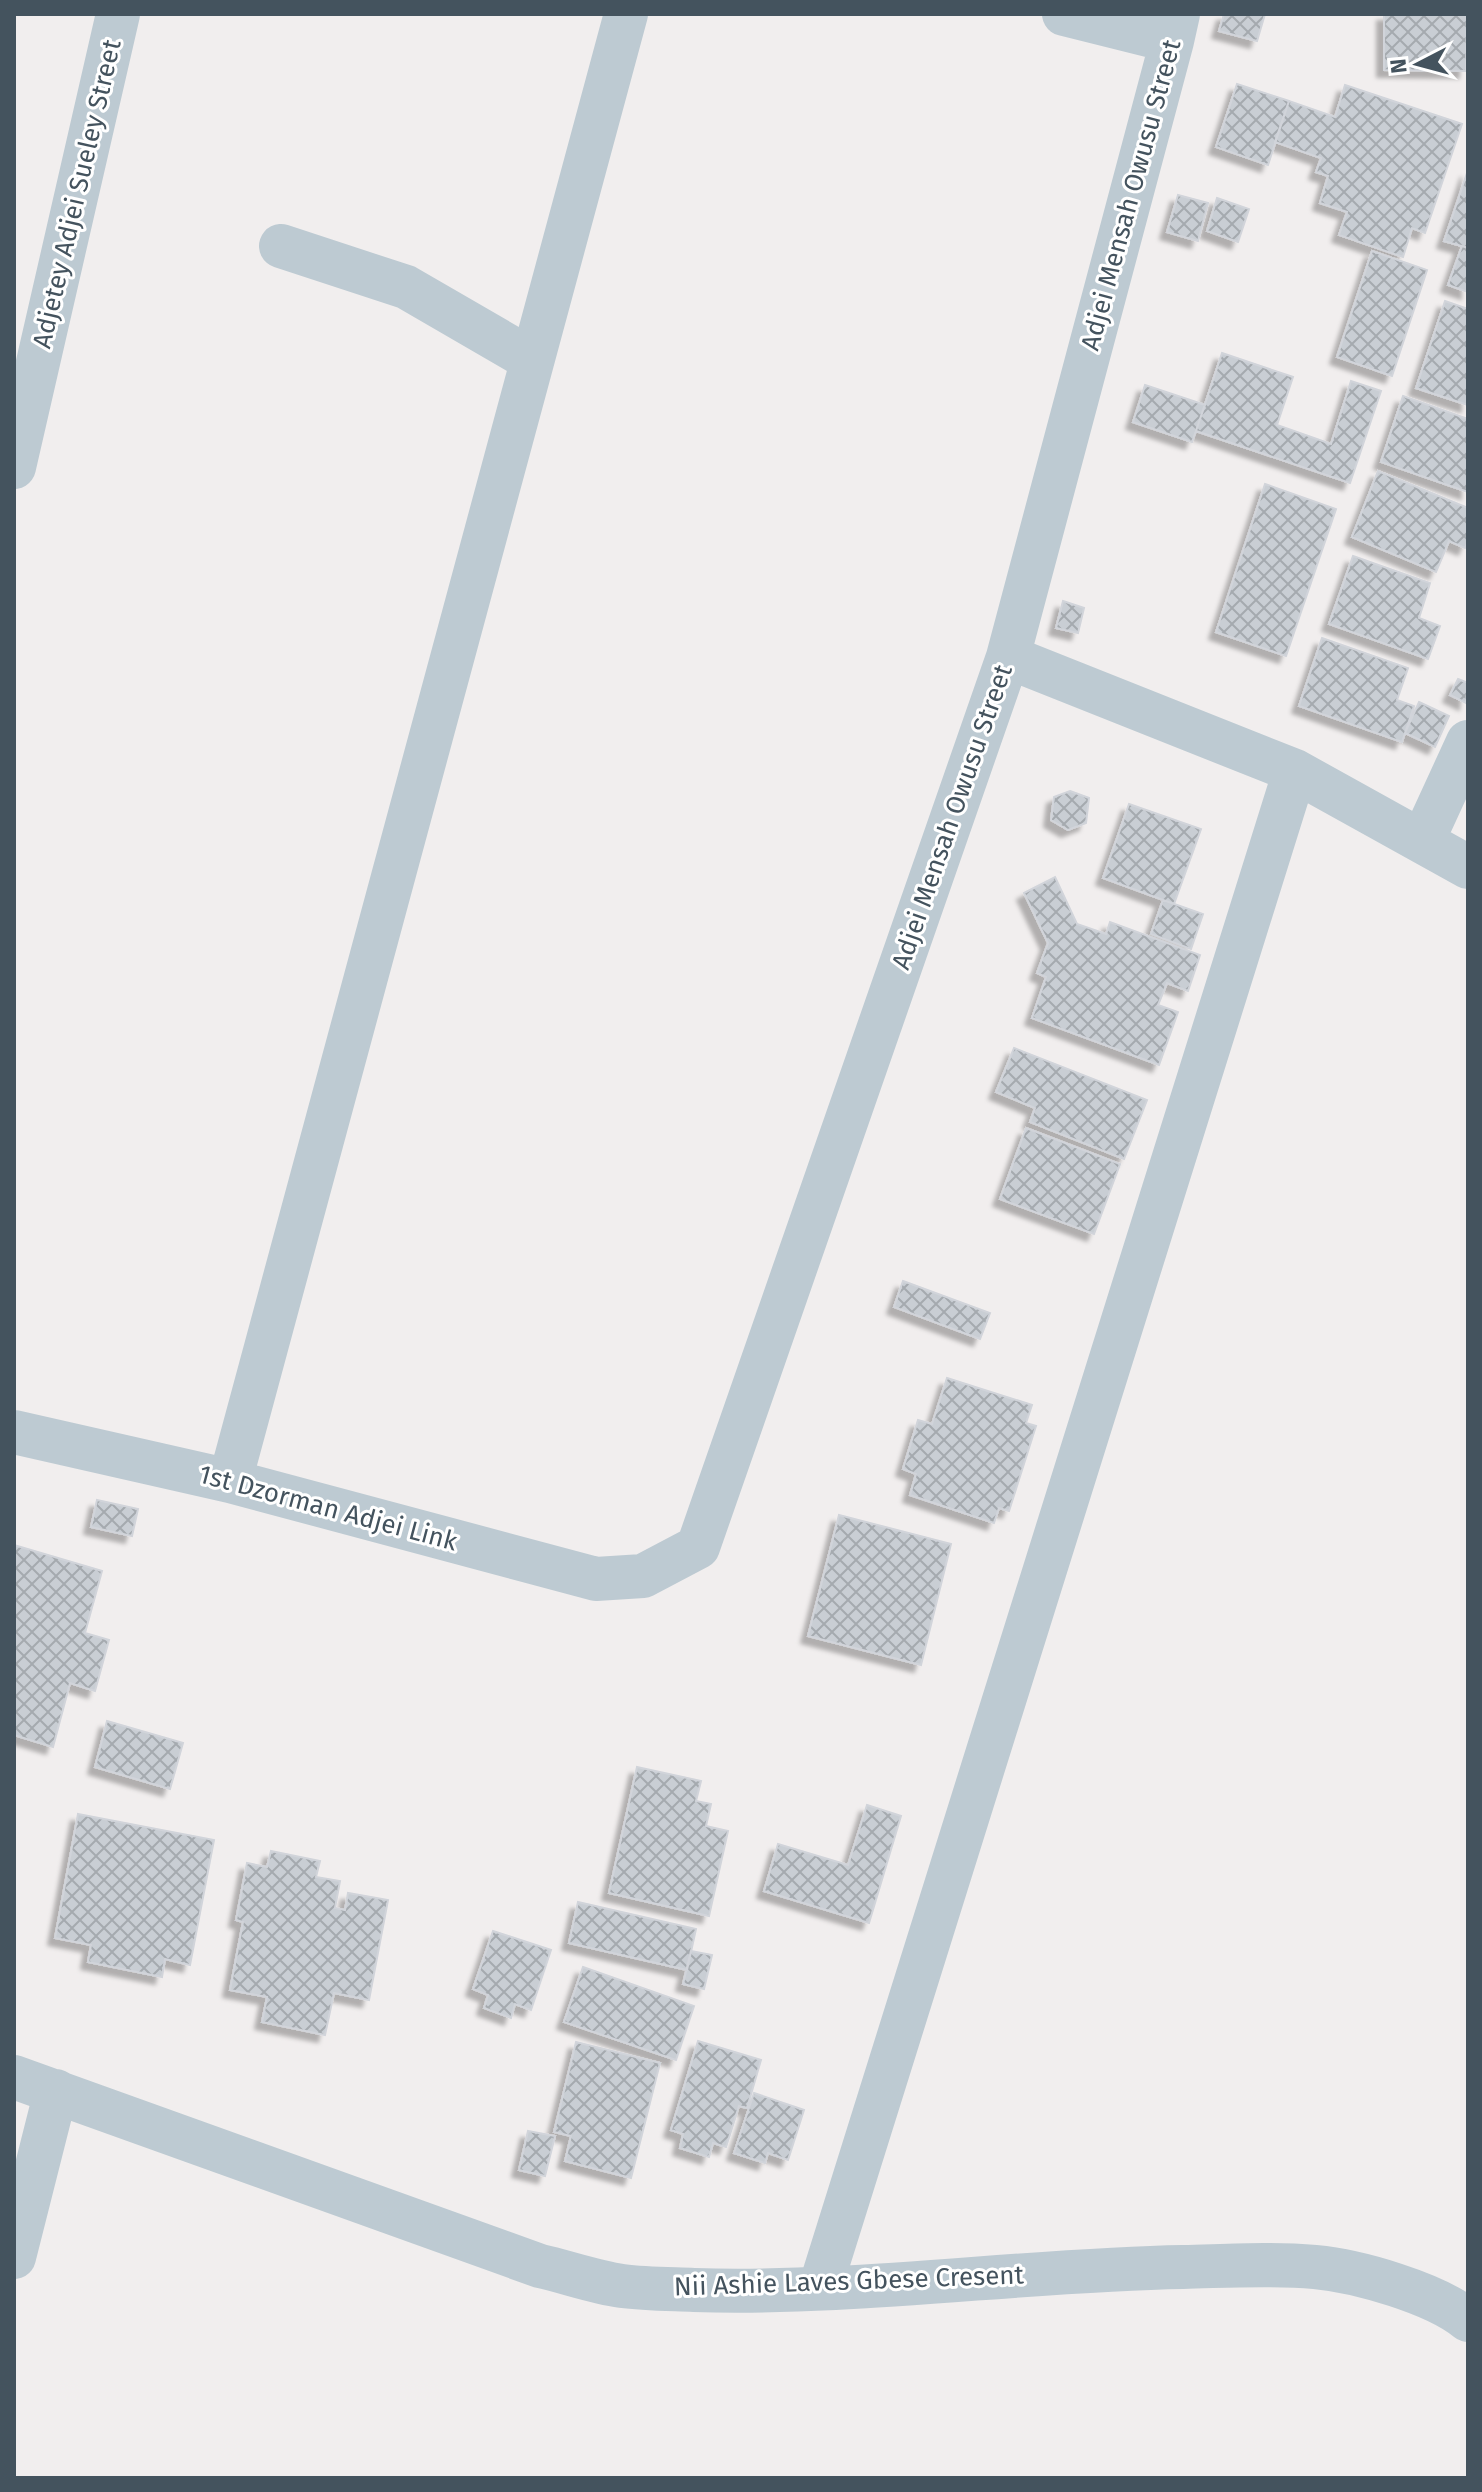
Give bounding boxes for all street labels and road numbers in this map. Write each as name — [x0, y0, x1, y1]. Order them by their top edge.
street label: Adjetey Adjei Sueley Street — [26, 36, 128, 351]
street label: Adjei Mensah Owusu Street — [1075, 36, 1188, 354]
street label: Adjei Mensah Owusu Street — [885, 660, 1019, 974]
street label: 1st Dzorman Adjei Link — [195, 1459, 461, 1558]
street label: Nii Ashie Laves Gbese Cresent — [674, 2259, 1025, 2303]

